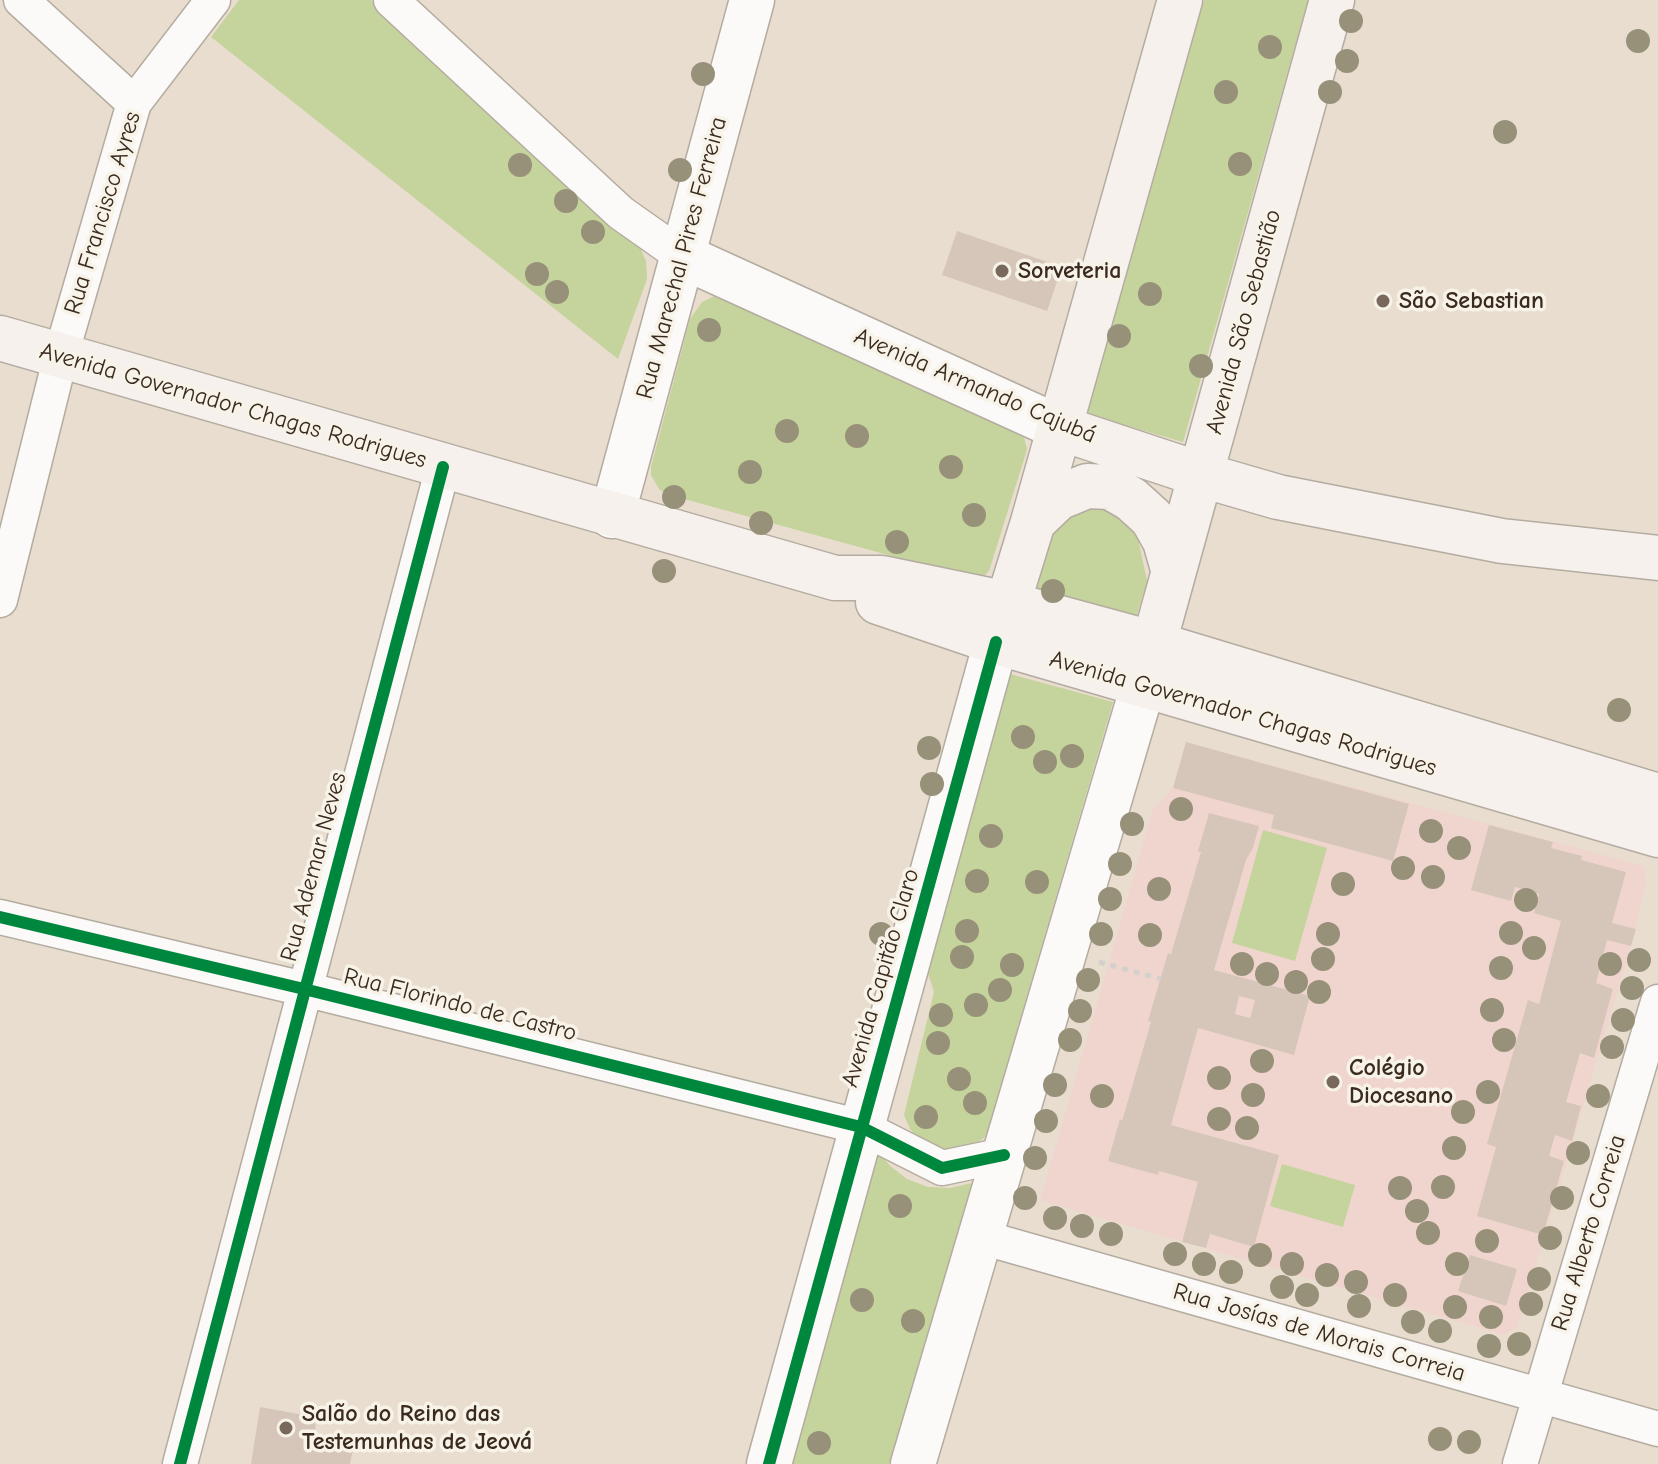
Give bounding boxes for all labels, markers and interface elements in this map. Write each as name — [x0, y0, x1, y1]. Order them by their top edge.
street label: Rua Francisco Ayres — [58, 108, 148, 318]
street label: Rua Marechal Pires Ferreira — [630, 114, 734, 402]
street label: Avenida São Sebastião — [1200, 206, 1288, 438]
place label: Sorveteria — [1018, 257, 1122, 285]
marker: Sorveteria — [993, 262, 1011, 280]
place label: São Sebastian — [1399, 287, 1544, 315]
marker: São Sebastian — [1374, 292, 1392, 310]
street label: Avenida Armando Cajubá — [850, 322, 1100, 450]
street label: Avenida Governador Chagas Rodrigues — [36, 337, 430, 475]
street label: Avenida Governador Chagas Rodrigues — [1046, 645, 1440, 783]
street label: Rua Ademar Neves — [275, 769, 353, 965]
street label: Avenida Capitão Claro — [836, 865, 926, 1091]
street label: Rua Florindo de Castro — [341, 962, 579, 1048]
place label: Colégio Diocesano — [1349, 1054, 1453, 1110]
marker: Colégio Diocesano — [1324, 1073, 1342, 1091]
street label: Rua Alberto Correia — [1546, 1132, 1632, 1334]
street label: Rua Josías de Morais Correia — [1170, 1277, 1468, 1389]
place label: Salão do Reino das Testemunhas de Jeová — [302, 1400, 532, 1456]
marker: Salão do Reino das Testemunhas de Jeová — [277, 1419, 295, 1437]

